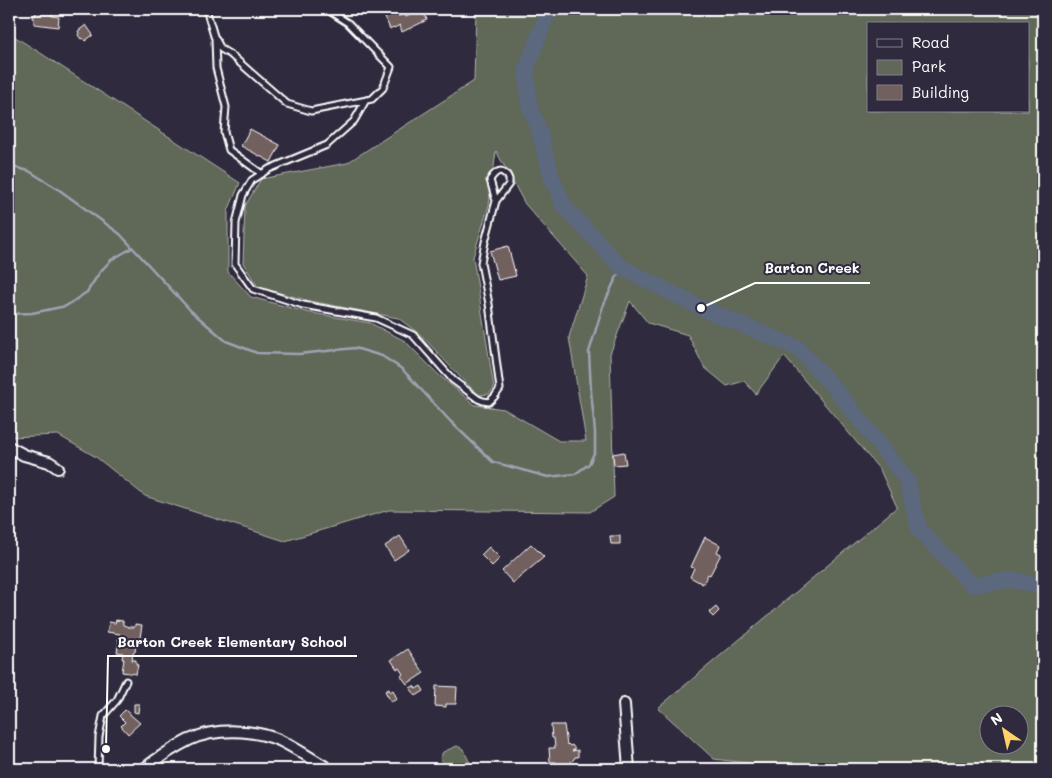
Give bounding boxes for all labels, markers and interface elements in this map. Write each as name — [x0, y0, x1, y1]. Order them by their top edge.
legend — [867, 22, 1030, 112]
text: Road — [912, 32, 949, 52]
text: Park — [912, 56, 946, 76]
text: Building — [912, 82, 969, 102]
callout: Barton Creek — [755, 254, 870, 283]
text: Barton Creek — [764, 258, 860, 277]
callout: Barton Creek Elementary School — [108, 627, 357, 656]
text: Barton Creek Elementary School — [117, 632, 347, 651]
north arrow — [980, 706, 1030, 756]
text: N — [987, 708, 1006, 730]

